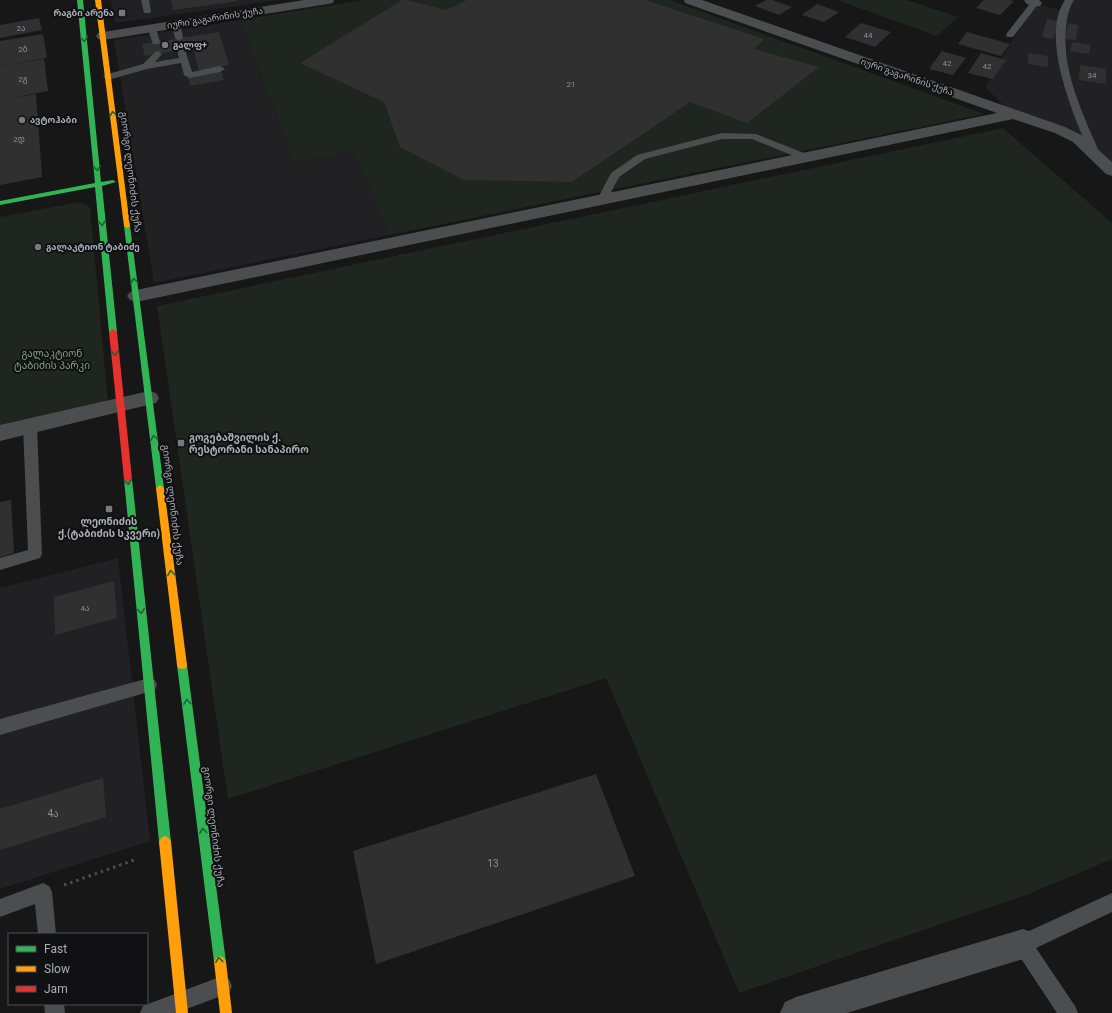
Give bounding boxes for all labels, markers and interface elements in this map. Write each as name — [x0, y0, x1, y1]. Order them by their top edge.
street label: იური გაგარინის ქუჩა — [166, 5, 264, 31]
place label: რაგბი არენა — [54, 8, 114, 18]
marker: რაგბი არენა — [117, 8, 127, 18]
house number: 2ა — [17, 24, 25, 33]
house number: 44 — [864, 31, 873, 40]
one-way arrow — [79, 36, 88, 42]
marker: გალფ+ — [160, 40, 170, 50]
place label: გალფ+ — [173, 40, 207, 51]
house number: 2ბ — [18, 45, 28, 54]
street label: იური გაგარინის ქუჩა — [860, 56, 954, 98]
house number: 42 — [943, 59, 952, 68]
house number: 42 — [983, 62, 992, 71]
house number: 34 — [1088, 71, 1097, 80]
house number: 2გ — [18, 75, 28, 84]
house number: 21 — [567, 80, 576, 89]
one-way arrow — [109, 111, 118, 117]
street label: გიორგი ლეონიძის ქუჩა — [117, 111, 144, 233]
marker: ავტოჰაბი — [17, 115, 27, 125]
place label: ავტოჰაბი — [30, 115, 77, 125]
house number: 2დ — [13, 135, 25, 145]
one-way arrow — [92, 165, 101, 171]
one-way arrow — [98, 220, 107, 226]
marker: გალაკტიონ ტაბიძე — [33, 242, 43, 252]
place label: გალაკტიონ ტაბიძე — [46, 242, 140, 253]
one-way arrow — [130, 278, 139, 284]
park label: გალაკტიონ ტაბიძის პარკი — [14, 348, 90, 372]
one-way arrow — [111, 350, 120, 356]
place label: გოგებაშვილის ქ. რესტორანი სანაპირო — [189, 432, 309, 456]
one-way arrow — [149, 435, 158, 441]
marker: გოგებაშვილის ქ. რესტორანი სანაპირო — [176, 438, 186, 448]
street label: გიორგი ლეონიძის ქუჩა — [159, 444, 186, 566]
one-way arrow — [124, 479, 133, 485]
marker: ლეონიძის ქ.(ტაბიძის სკვერი) — [104, 504, 114, 514]
place label: ლეონიძის ქ.(ტაბიძის სკვერი) — [58, 516, 160, 540]
one-way arrow — [167, 570, 176, 576]
house number: 4ა — [81, 604, 89, 613]
one-way arrow — [137, 608, 146, 614]
one-way arrow — [183, 699, 192, 705]
street label: გიორგი ლეონიძის ქუჩა — [200, 766, 227, 888]
house number: 4ა — [47, 808, 59, 819]
one-way arrow — [199, 828, 208, 834]
house number: 13 — [487, 858, 499, 869]
legend — [8, 933, 148, 1005]
text: Fast — [44, 942, 67, 956]
one-way arrow — [215, 957, 224, 963]
text: Slow — [44, 962, 70, 976]
text: Jam — [44, 982, 68, 996]

